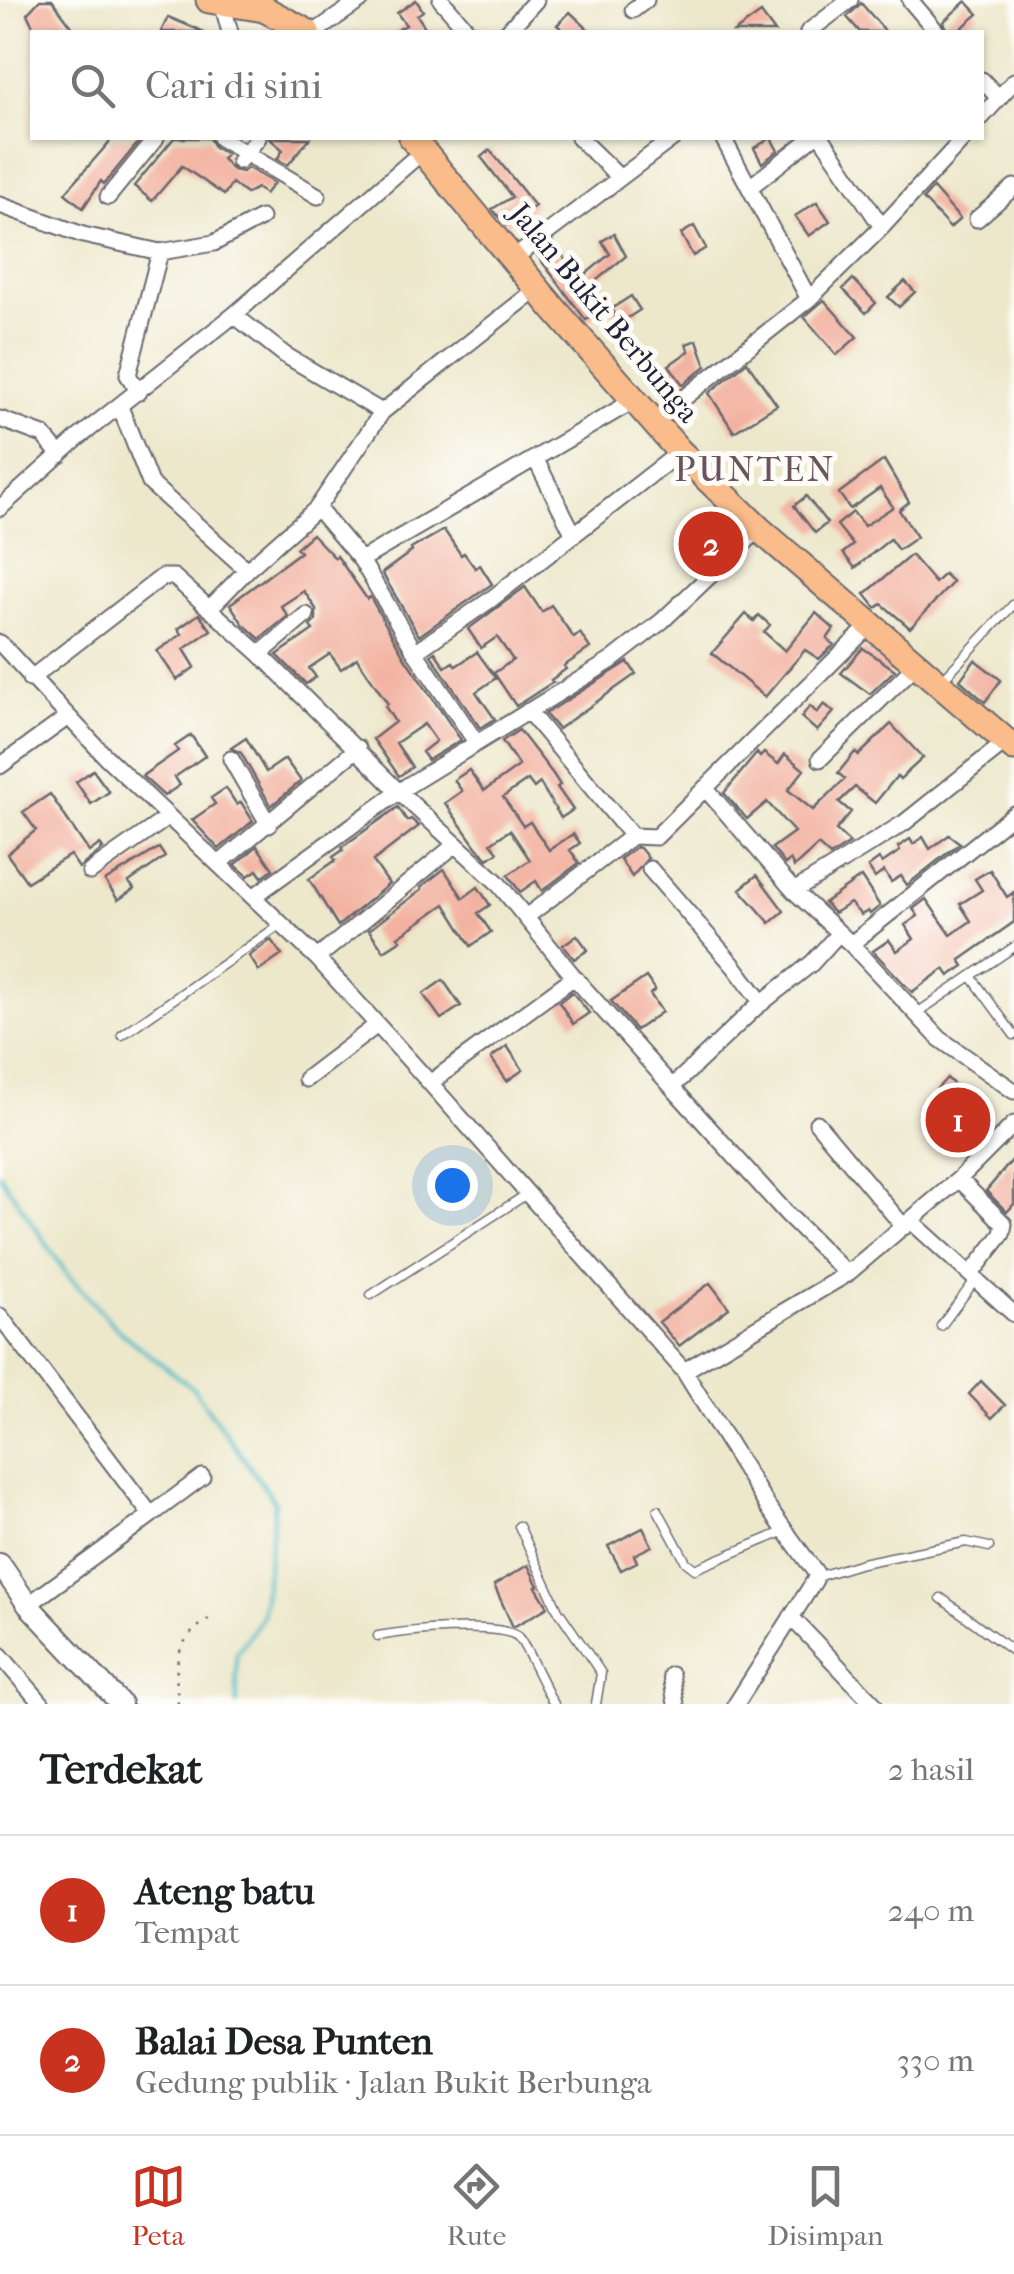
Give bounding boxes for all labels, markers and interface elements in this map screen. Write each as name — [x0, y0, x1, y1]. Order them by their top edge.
search box — [30, 30, 984, 140]
icon: search — [65, 58, 120, 113]
text: Cari di sini — [145, 63, 322, 108]
street label: Jalan Bukit Berbunga — [501, 195, 707, 431]
district label: PUNTEN — [674, 449, 836, 490]
pin: 2 — [678, 506, 744, 582]
pin: 1 — [926, 1082, 990, 1158]
your location — [427, 1160, 478, 1211]
text: Terdekat — [40, 1745, 202, 1794]
text: 2 hasil — [888, 1751, 974, 1788]
text: Ateng batu — [135, 1869, 315, 1914]
text: 1 — [67, 1892, 78, 1929]
text: 240 m — [888, 1892, 974, 1929]
text: Tempat — [135, 1914, 240, 1951]
text: Balai Desa Punten — [135, 2019, 433, 2064]
text: 2 — [64, 2042, 81, 2079]
text: 330 m — [897, 2042, 974, 2079]
text: Gedung publik · Jalan Bukit Berbunga — [135, 2064, 652, 2101]
tab: Peta — [131, 2159, 186, 2252]
tab: Rute — [447, 2159, 506, 2252]
tab: Disimpan — [767, 2159, 883, 2252]

